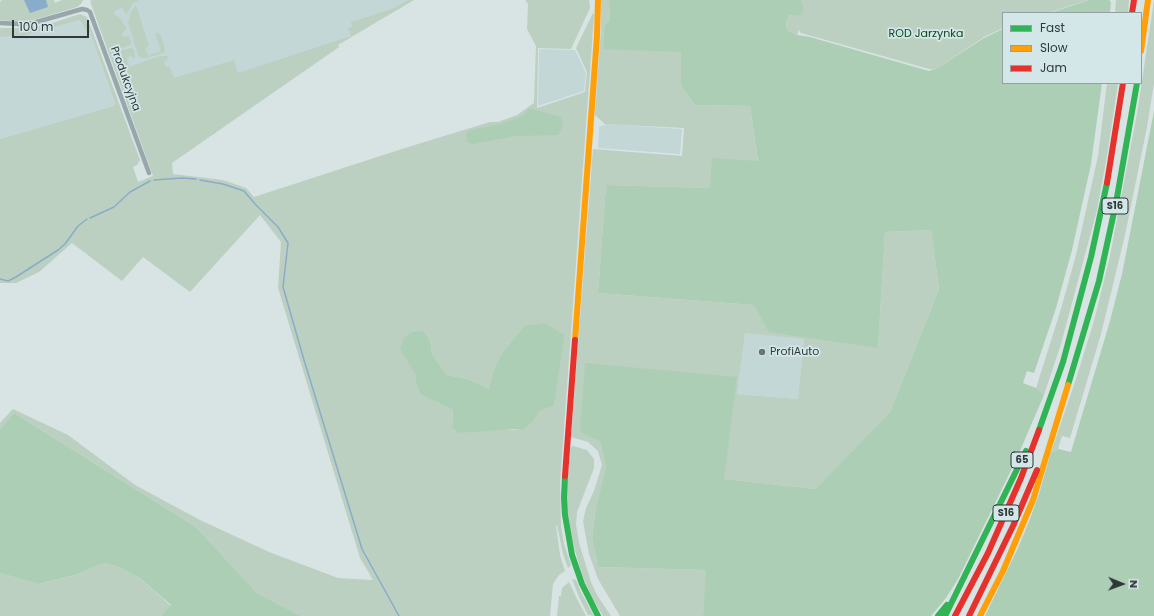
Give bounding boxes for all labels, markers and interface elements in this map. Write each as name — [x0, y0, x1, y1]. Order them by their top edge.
scale bar — [14, 12, 91, 38]
legend — [1002, 12, 1142, 84]
text: 100 m — [19, 18, 53, 35]
text: Fast — [1040, 19, 1065, 36]
park label: ROD Jarzynka — [889, 27, 963, 41]
text: Slow — [1040, 39, 1068, 56]
street label: Produkcyjna — [107, 45, 143, 113]
text: Jam — [1040, 59, 1067, 76]
road number: S16 — [1102, 198, 1128, 214]
place label: ProfiAuto — [770, 345, 819, 359]
marker: ProfiAuto — [757, 347, 767, 357]
road number: 65 — [1011, 452, 1033, 468]
road number: S16 — [993, 505, 1019, 521]
north arrow — [1102, 564, 1142, 604]
text: N — [1126, 580, 1142, 588]

